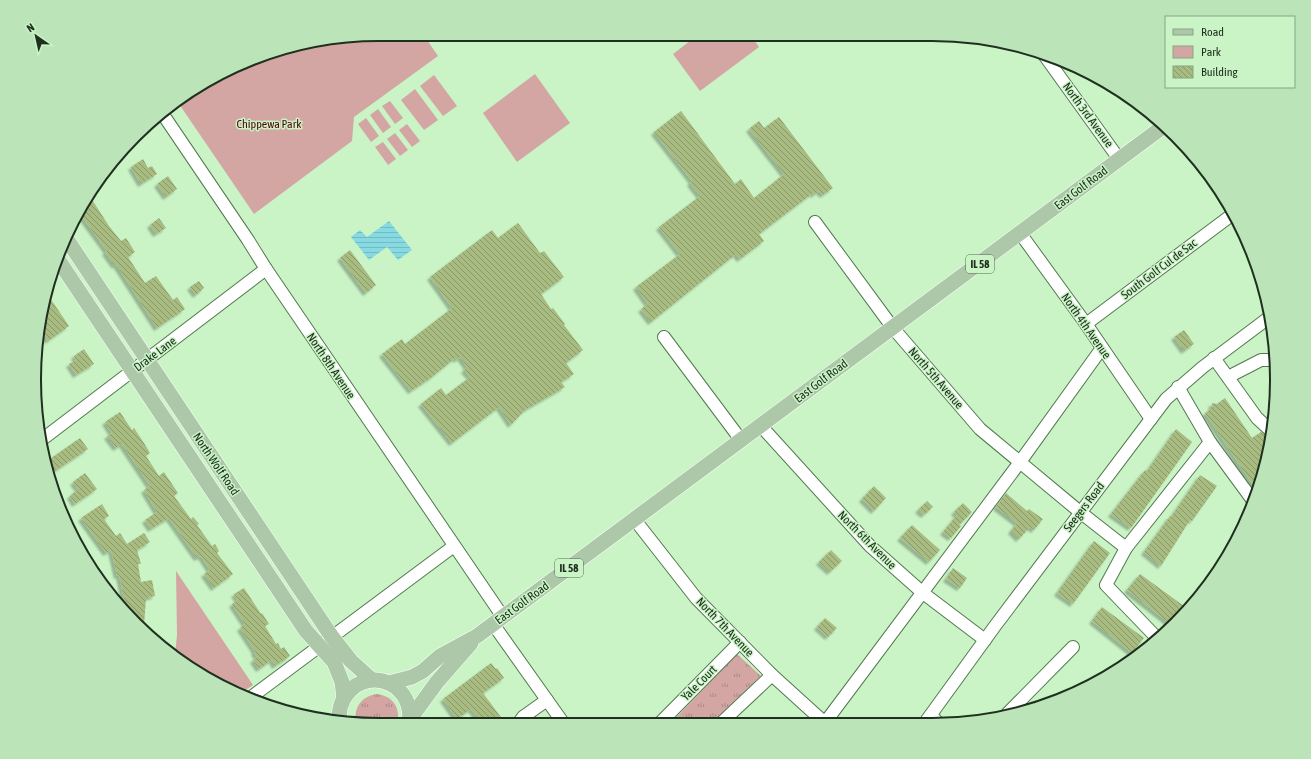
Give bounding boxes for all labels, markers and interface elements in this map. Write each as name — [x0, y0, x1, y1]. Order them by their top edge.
north arrow — [16, 16, 56, 56]
legend — [1165, 16, 1295, 88]
text: N — [24, 21, 36, 35]
text: Road — [1201, 25, 1224, 39]
text: Park — [1201, 45, 1222, 59]
text: Building — [1201, 65, 1239, 79]
street label: North 3rd Avenue — [1060, 80, 1116, 150]
park label: Chippewa Park — [237, 117, 302, 131]
street label: East Golf Road — [1052, 163, 1110, 213]
street label: South Golf Cul de Sac — [1118, 236, 1200, 302]
road number: IL 58 — [966, 255, 994, 273]
street label: North 4th Avenue — [1058, 291, 1114, 361]
street label: North 8th Avenue — [304, 330, 358, 402]
street label: Drake Lane — [131, 334, 179, 374]
street label: North 5th Avenue — [906, 344, 966, 412]
street label: East Golf Road — [792, 356, 850, 406]
street label: North Wolf Road — [190, 430, 242, 498]
street label: Seegers Road — [1061, 479, 1107, 535]
street label: North 6th Avenue — [835, 508, 899, 572]
road number: IL 58 — [555, 559, 583, 577]
street label: East Golf Road — [492, 579, 552, 627]
street label: North 7th Avenue — [693, 594, 757, 660]
street label: Yale Court — [678, 662, 720, 704]

